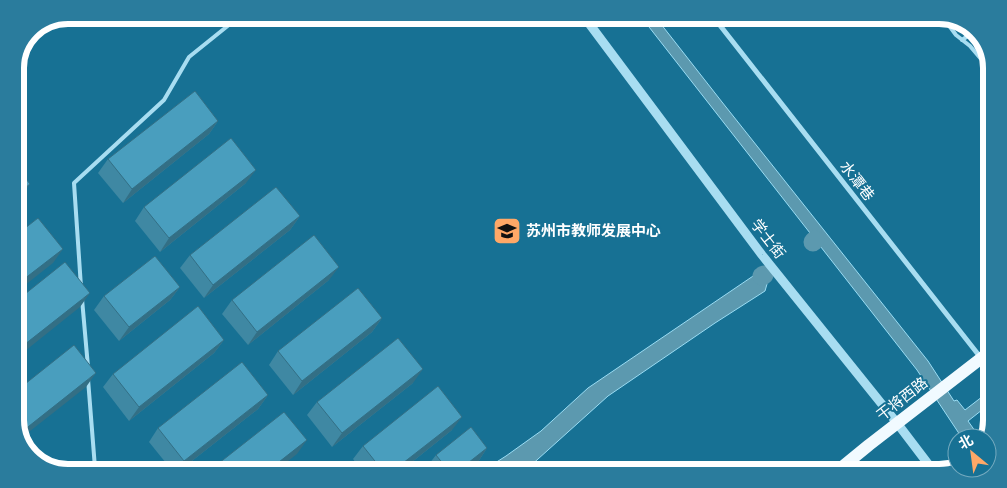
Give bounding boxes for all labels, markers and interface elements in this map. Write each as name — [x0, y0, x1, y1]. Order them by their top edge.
street label: 水潭巷 — [836, 158, 878, 204]
school or university icon: 苏州市教师发展中心 — [492, 216, 522, 246]
street label: 学士街 — [747, 216, 789, 262]
place label: 苏州市教师发展中心 — [526, 222, 661, 240]
street label: 干将西路 — [873, 373, 931, 425]
north arrow — [947, 428, 997, 478]
text: 北 — [956, 431, 976, 453]

